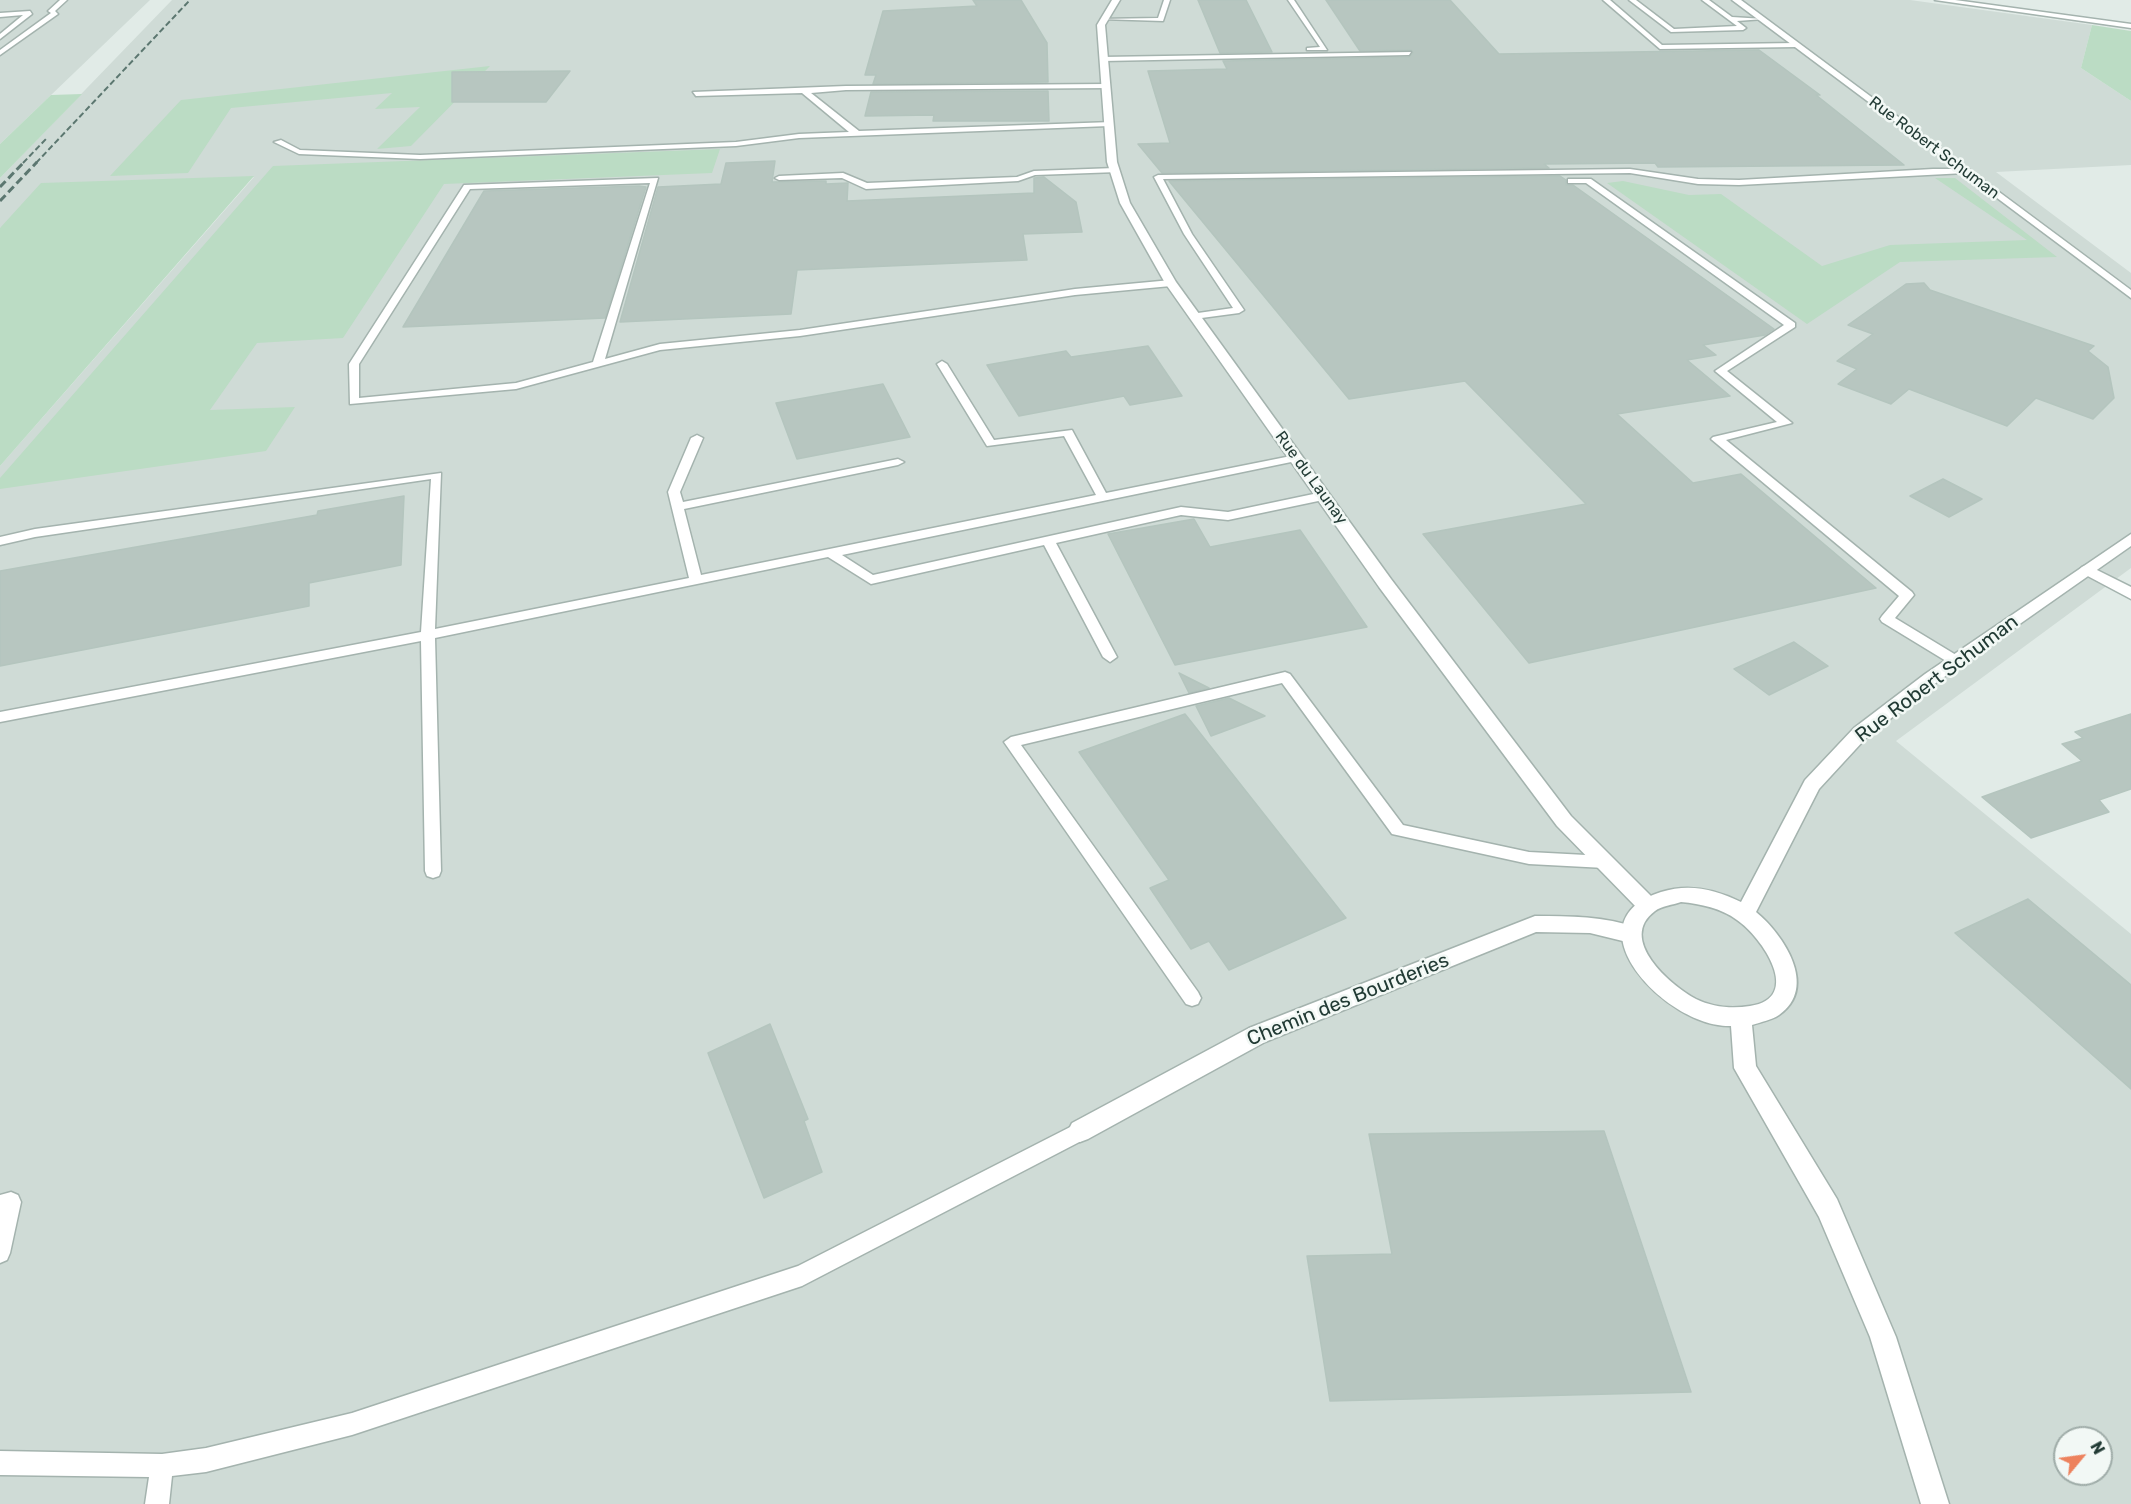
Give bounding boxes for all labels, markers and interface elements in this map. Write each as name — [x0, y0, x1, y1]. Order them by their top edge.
street label: Rue Robert Schuman — [1865, 93, 2003, 203]
street label: Rue du Launay — [1271, 428, 1351, 528]
street label: Rue Robert Schuman — [1851, 610, 2023, 748]
street label: Chemin des Bourderies — [1243, 948, 1453, 1052]
north arrow — [2053, 1426, 2113, 1486]
text: N — [2086, 1438, 2109, 1458]

